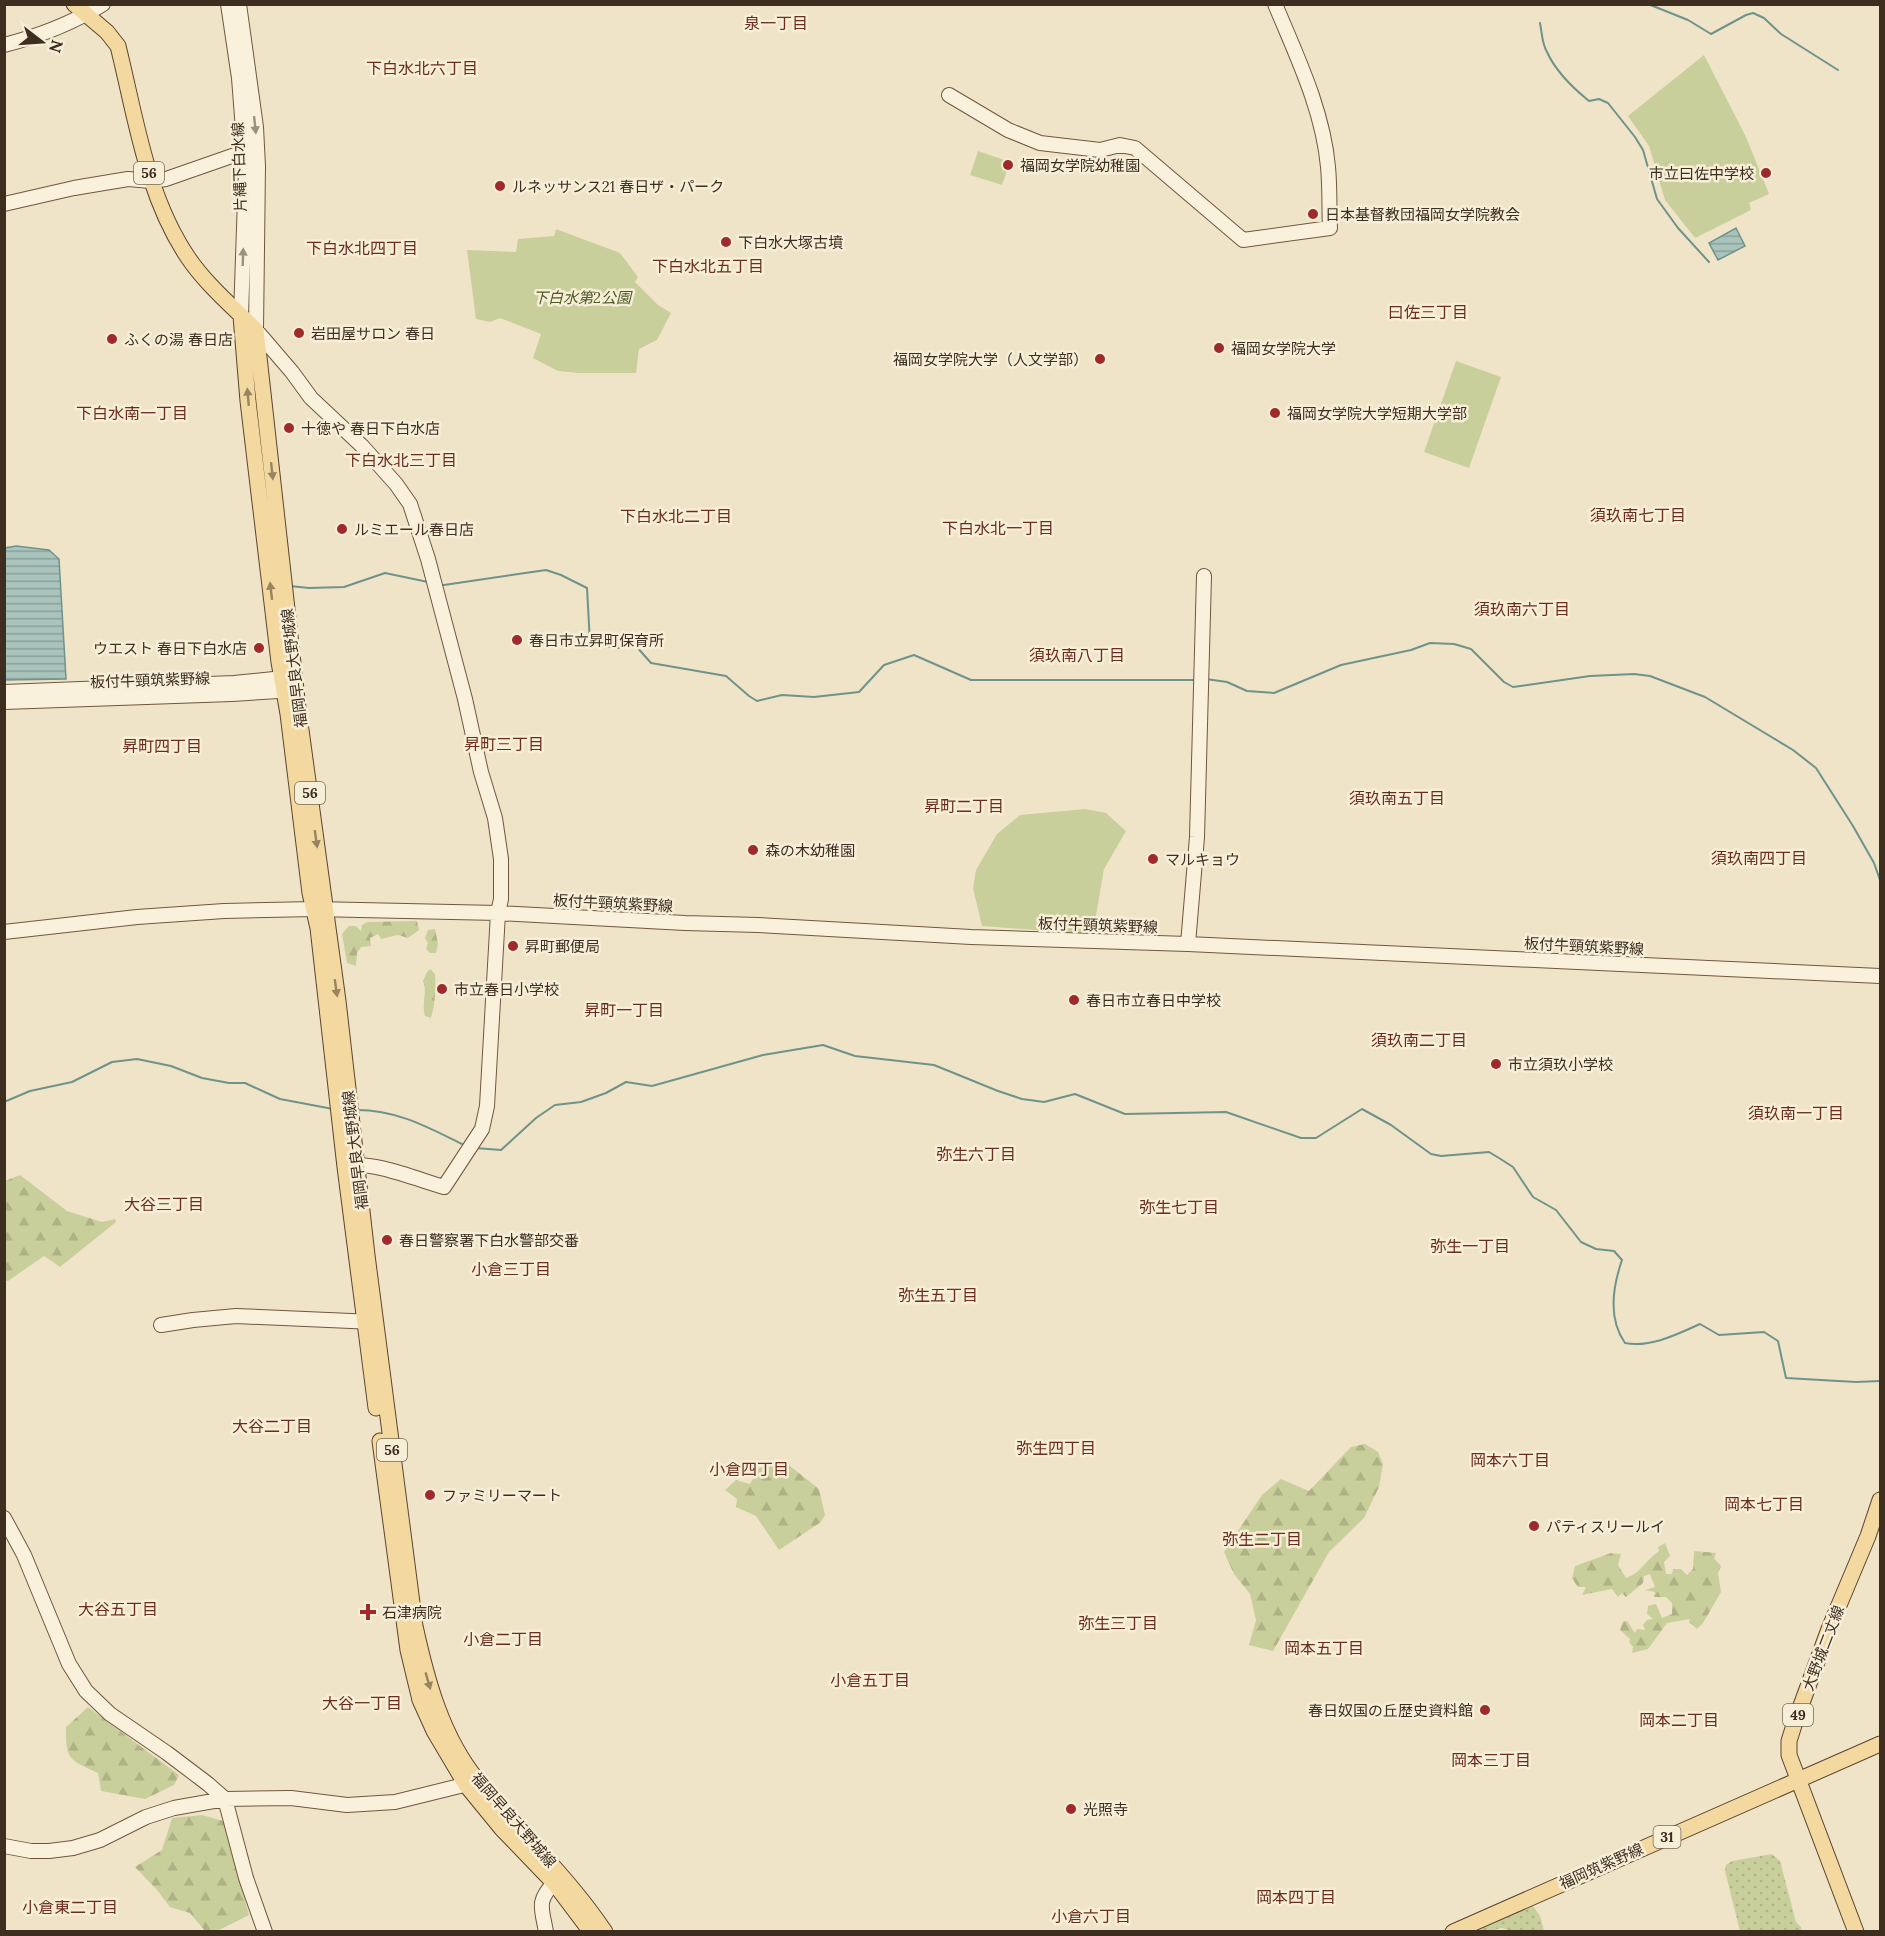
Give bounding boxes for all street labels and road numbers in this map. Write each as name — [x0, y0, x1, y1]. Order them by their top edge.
street label: 片縄下白水線 — [228, 122, 250, 212]
road number: 56 — [134, 162, 164, 184]
street label: 福岡早良大野城線 — [277, 607, 311, 729]
street label: 板付牛頸筑紫野線 — [90, 668, 210, 692]
road number: 56 — [295, 782, 325, 804]
street label: 板付牛頸筑紫野線 — [553, 890, 673, 916]
street label: 板付牛頸筑紫野線 — [1038, 913, 1158, 937]
street label: 板付牛頸筑紫野線 — [1524, 933, 1644, 959]
street label: 福岡早良大野城線 — [338, 1089, 372, 1211]
road number: 56 — [377, 1439, 407, 1461]
street label: 大野城二丈線 — [1798, 1603, 1848, 1693]
road number: 49 — [1783, 1704, 1813, 1726]
street label: 福岡早良大野城線 — [467, 1768, 561, 1872]
road number: 31 — [1654, 1826, 1680, 1848]
street label: 福岡筑紫野線 — [1556, 1839, 1646, 1893]

